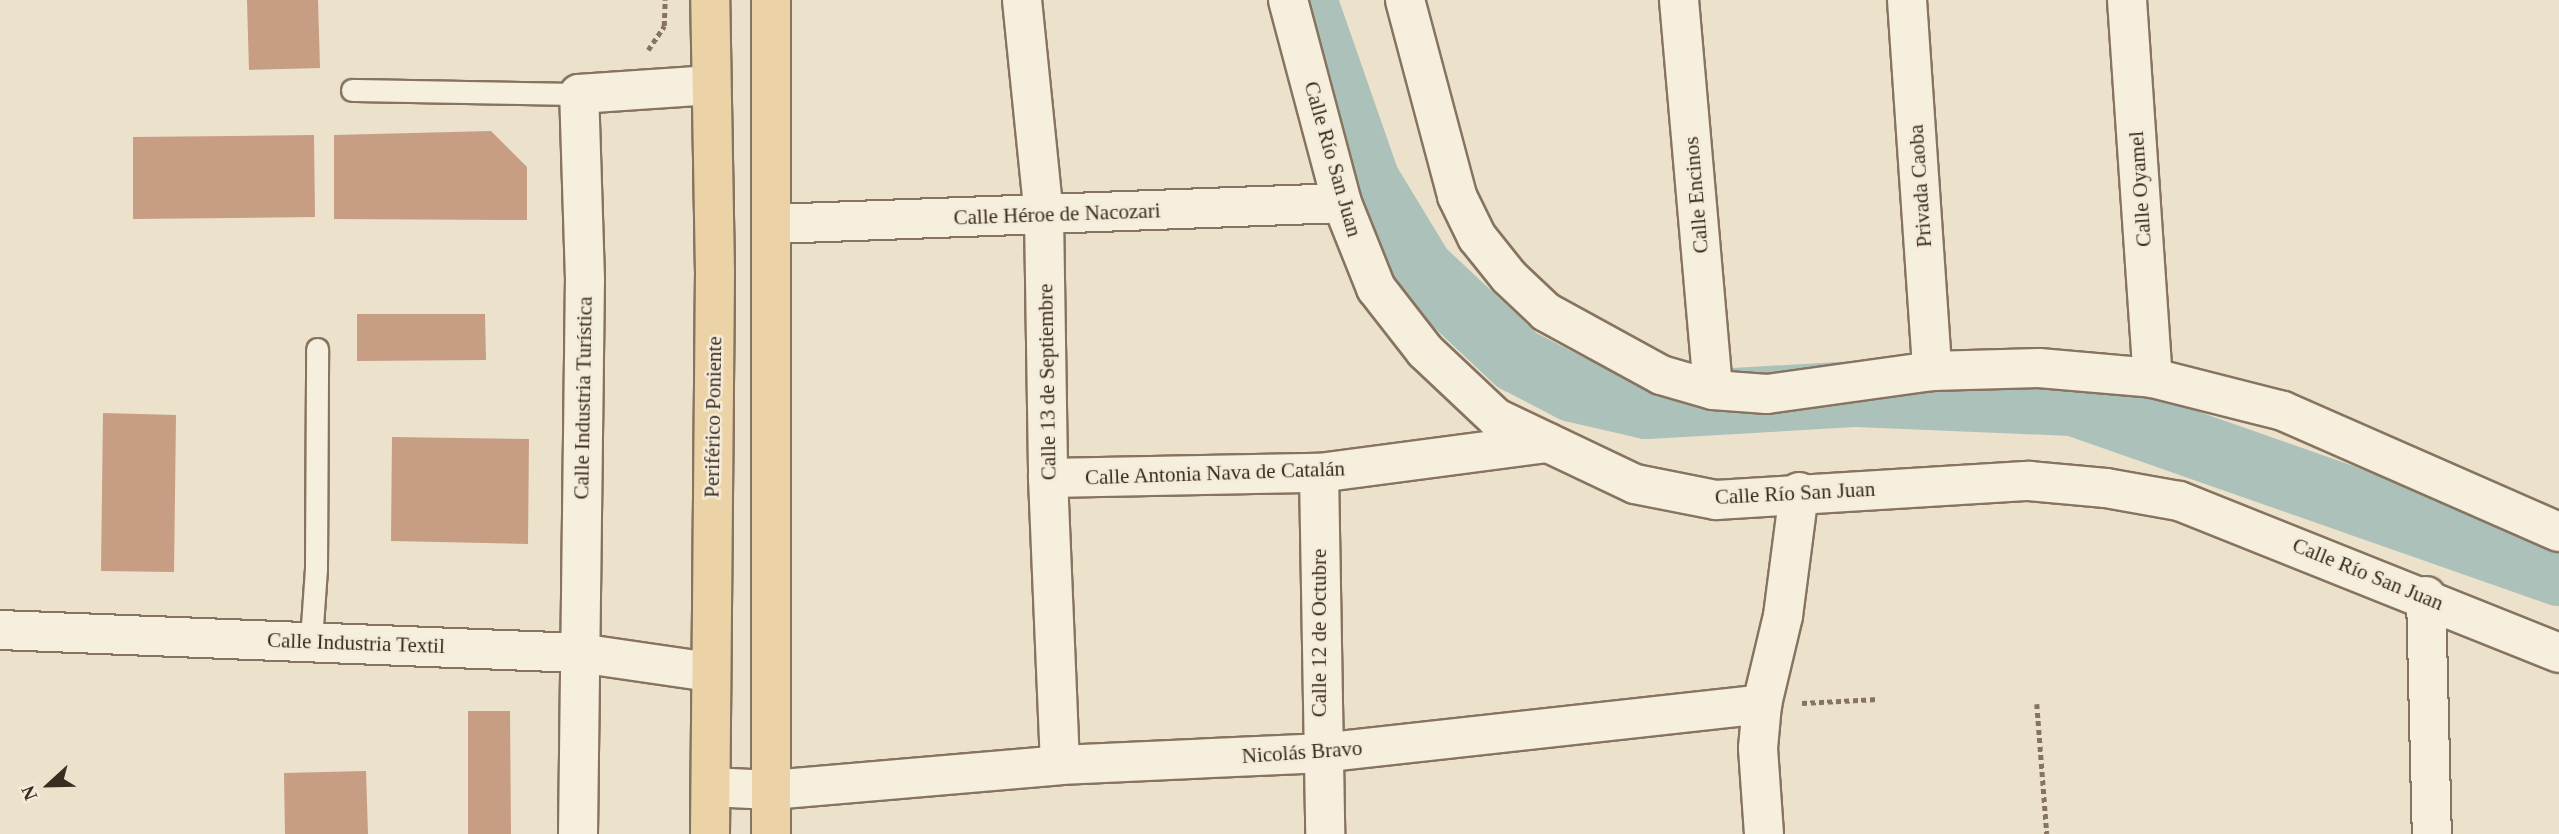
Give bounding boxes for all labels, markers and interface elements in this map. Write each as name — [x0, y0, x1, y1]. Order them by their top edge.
street label: Calle Río San Juan — [1299, 78, 1367, 240]
street label: Privada Caoba — [1903, 124, 1937, 248]
street label: Calle Oyamel — [2123, 130, 2157, 248]
street label: Calle Encinos — [1678, 136, 1714, 254]
street label: Calle Héroe de Nacozari — [953, 198, 1161, 230]
street label: Calle 13 de Septiembre — [1033, 284, 1061, 480]
street label: Calle Industria Turística — [569, 296, 597, 500]
street label: Periférico Poniente — [699, 336, 727, 498]
street label: Calle Antonia Nava de Catalán — [1084, 456, 1346, 490]
street label: Calle Río San Juan — [1714, 476, 1876, 510]
street label: Calle Río San Juan — [2289, 532, 2447, 616]
street label: Calle 12 de Octubre — [1306, 549, 1332, 717]
street label: Calle Industria Textil — [267, 627, 445, 659]
street label: Nicolás Bravo — [1241, 735, 1363, 769]
north arrow — [14, 750, 84, 820]
text: N — [17, 783, 41, 803]

